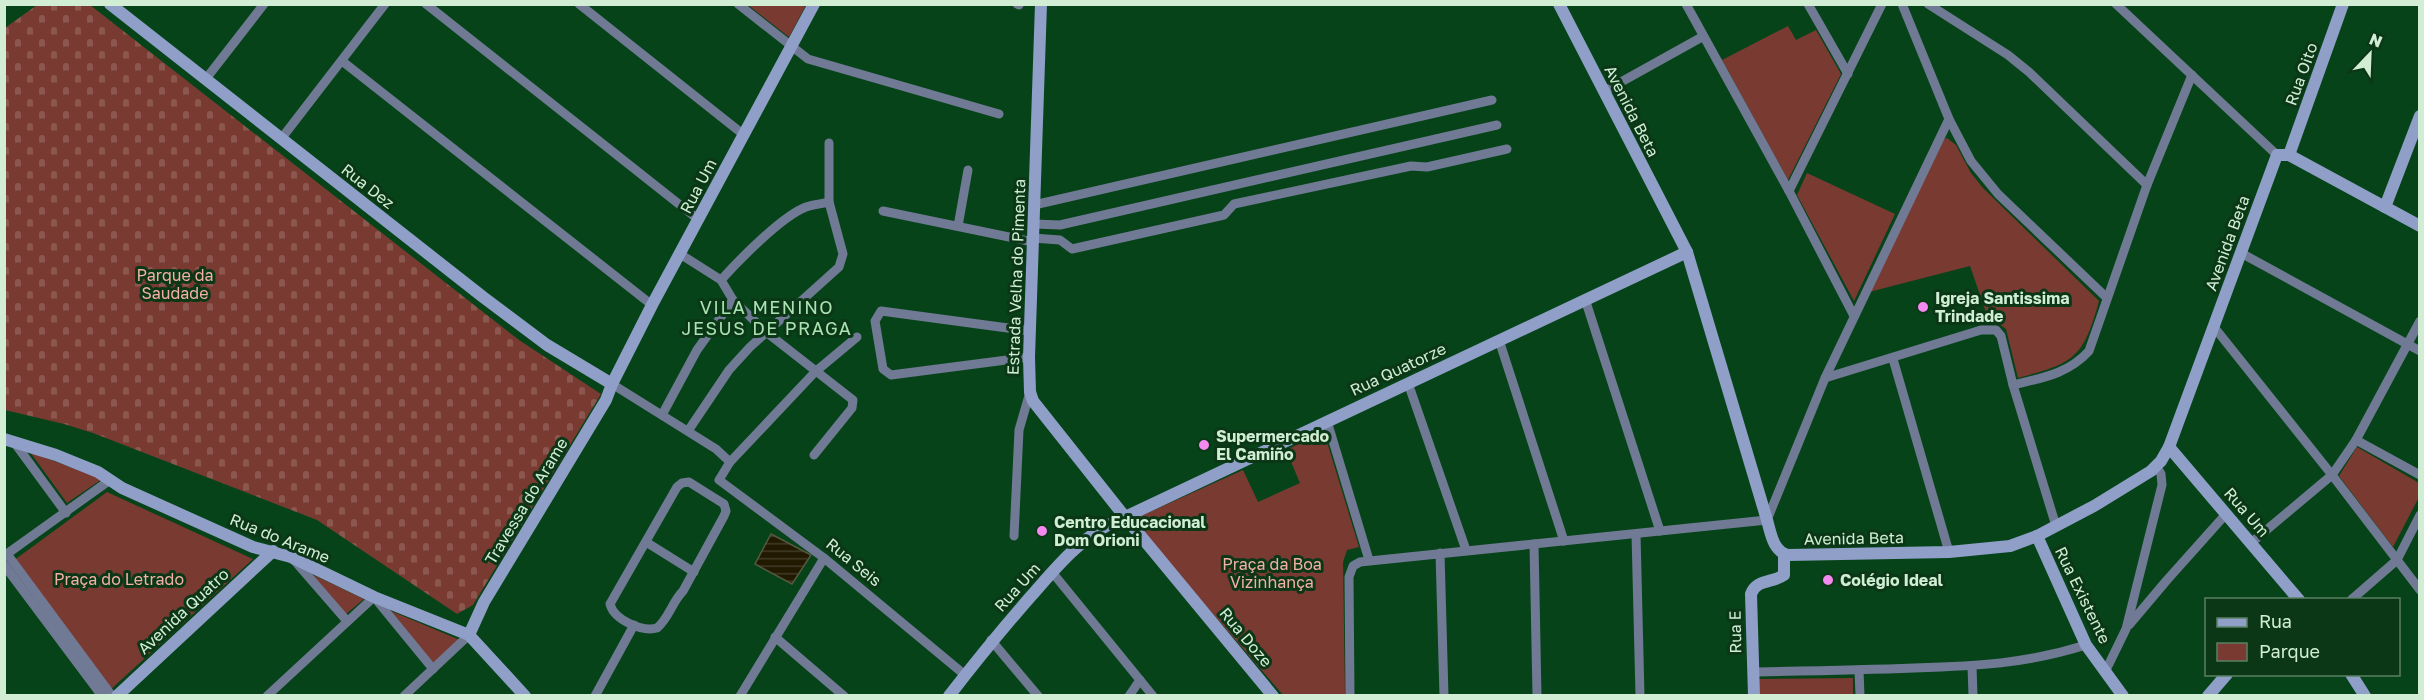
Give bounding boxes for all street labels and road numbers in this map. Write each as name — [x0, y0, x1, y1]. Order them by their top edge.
street label: Rua Oito — [2280, 40, 2322, 108]
street label: Avenida Beta — [1600, 62, 1664, 160]
street label: Rua Um — [675, 155, 721, 217]
street label: Rua Dez — [337, 159, 399, 213]
street label: Estrada Velha do Pimenta — [1003, 178, 1029, 376]
street label: Avenida Beta — [2200, 193, 2254, 293]
street label: Rua Quatorze — [1347, 338, 1449, 400]
street label: Travessa do Arame — [480, 434, 572, 568]
street label: Rua Um — [2220, 483, 2274, 541]
street label: Rua do Arame — [227, 509, 333, 567]
street label: Avenida Beta — [1804, 527, 1904, 549]
street label: Rua Seis — [822, 534, 886, 590]
street label: Rua Existente — [2051, 543, 2115, 647]
street label: Rua Um — [990, 558, 1044, 616]
street label: Avenida Quatro — [133, 564, 233, 658]
street label: Rua Doze — [1215, 603, 1277, 671]
street label: Rua E — [1725, 610, 1745, 654]

